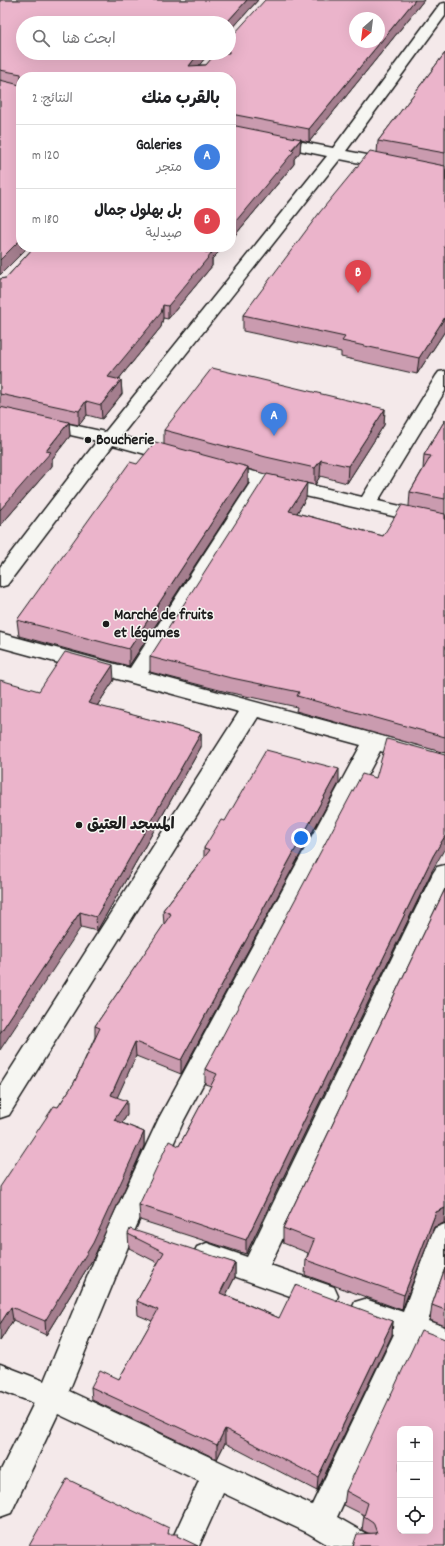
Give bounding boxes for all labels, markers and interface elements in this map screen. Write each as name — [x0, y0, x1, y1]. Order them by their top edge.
north arrow — [349, 12, 385, 48]
search box — [16, 16, 236, 60]
icon: search — [30, 27, 52, 49]
text: ابحث هنا — [62, 29, 116, 51]
text: بالقرب منك — [142, 88, 220, 112]
text: النتائج: 2 — [32, 90, 73, 109]
text: Galeries — [136, 135, 182, 157]
text: 120 m — [32, 147, 60, 166]
text: A — [203, 147, 211, 166]
text: متجر — [157, 159, 182, 178]
text: بل بهلول جمال — [94, 201, 182, 223]
text: 180 m — [32, 211, 59, 230]
text: B — [204, 211, 210, 230]
text: صيدلية — [145, 225, 182, 244]
pin: B — [345, 260, 371, 293]
pin: A — [261, 403, 287, 436]
place label: Boucherie — [96, 429, 154, 452]
marker: Boucherie — [83, 435, 93, 445]
place label: Marché de fruits et légumes — [114, 604, 214, 645]
marker: Marché de fruits et légumes — [101, 619, 111, 629]
place label: المسجد العتيق — [87, 814, 175, 837]
marker: المسجد العتيق — [74, 820, 84, 830]
your location — [291, 828, 311, 848]
map controls — [397, 1426, 433, 1534]
button: + — [397, 1426, 433, 1462]
button: − — [397, 1462, 433, 1498]
button: locate — [397, 1498, 433, 1534]

